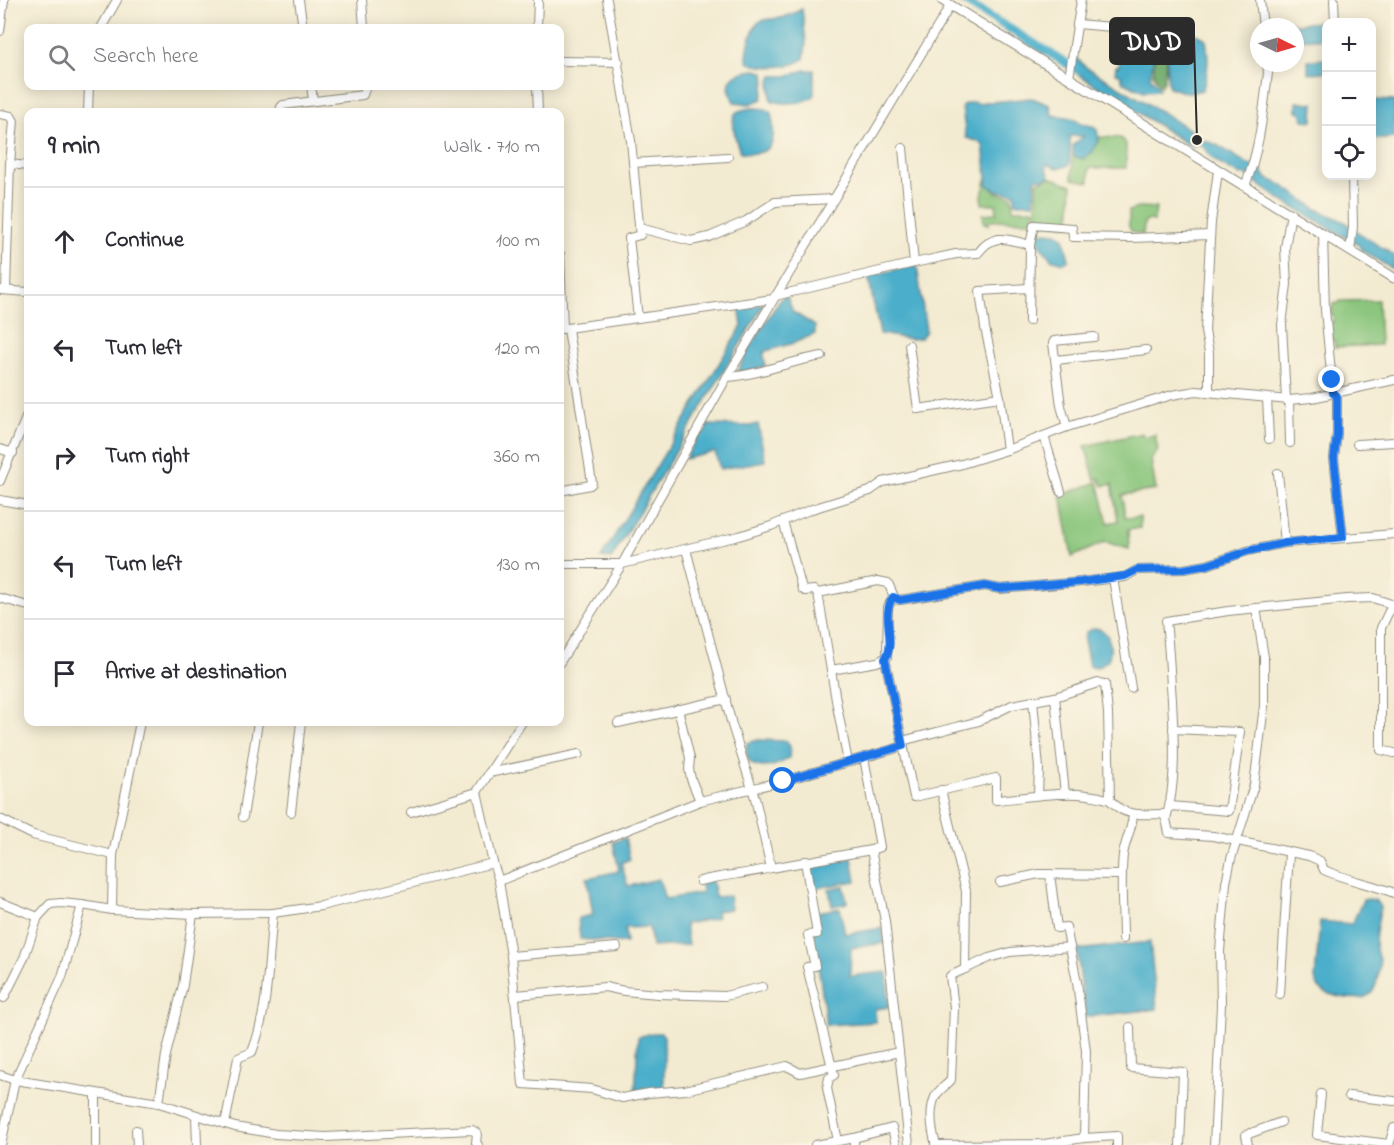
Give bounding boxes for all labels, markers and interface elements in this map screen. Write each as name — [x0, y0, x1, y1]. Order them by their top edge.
callout: DND — [1110, 18, 1194, 64]
north arrow — [1250, 18, 1304, 72]
map controls — [1322, 18, 1376, 180]
button: + — [1322, 18, 1376, 72]
text: DND — [1120, 23, 1182, 64]
search box — [24, 24, 564, 90]
icon: search — [45, 41, 78, 74]
text: Search here — [93, 41, 198, 73]
button: − — [1322, 72, 1376, 126]
button: locate — [1322, 126, 1376, 180]
text: 9 min — [48, 128, 100, 166]
text: Walk · 710 m — [444, 133, 540, 162]
icon: ahead — [48, 225, 81, 258]
text: Continue — [105, 225, 184, 257]
text: 100 m — [496, 227, 540, 256]
icon: left — [48, 333, 81, 366]
text: Turn left — [105, 333, 182, 365]
text: 120 m — [495, 335, 540, 364]
route end — [1318, 366, 1344, 392]
icon: right — [48, 441, 81, 474]
text: Turn right — [105, 441, 190, 473]
text: 360 m — [494, 443, 540, 472]
icon: left — [48, 549, 81, 582]
text: Turn left — [105, 549, 182, 581]
text: 130 m — [496, 551, 540, 580]
icon: arrive — [48, 657, 81, 690]
text: Arrive at destination — [105, 657, 287, 689]
route start — [769, 767, 795, 793]

